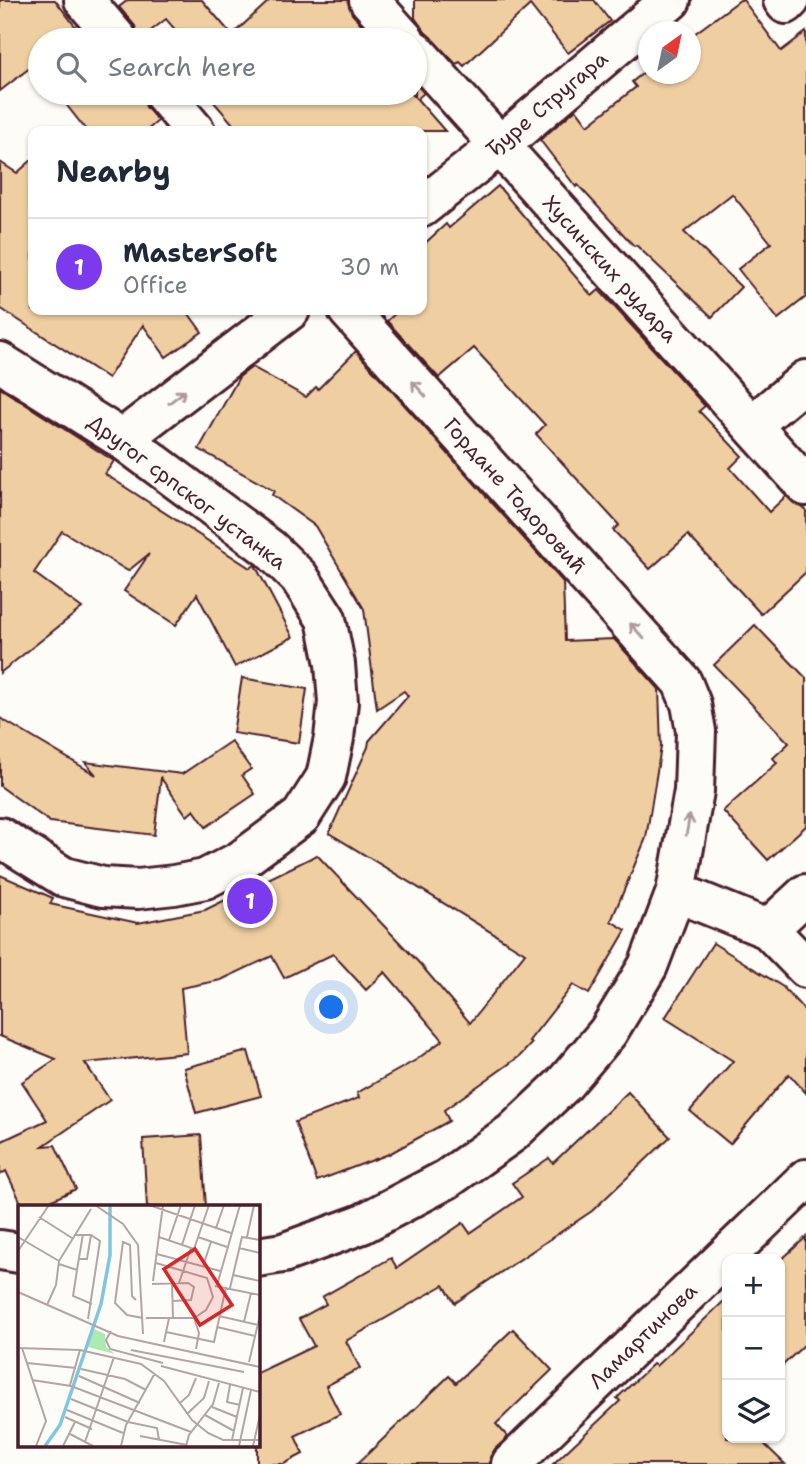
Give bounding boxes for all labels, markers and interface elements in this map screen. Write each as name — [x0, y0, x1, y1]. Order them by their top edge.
north arrow — [638, 21, 701, 84]
search box — [28, 28, 427, 105]
street label: Ђуре Стругара — [480, 45, 614, 163]
icon: search — [52, 48, 90, 86]
text: Search here — [108, 49, 257, 84]
text: Nearby — [56, 151, 171, 192]
street label: Хусинских рудара — [536, 189, 684, 349]
text: MasterSoft — [123, 235, 278, 270]
text: 1 — [74, 252, 84, 282]
text: 30 m — [340, 252, 399, 282]
text: Office — [123, 270, 188, 300]
one-way arrow — [411, 380, 427, 398]
one-way arrow — [167, 390, 185, 405]
street label: Другог српског устанка — [82, 408, 292, 576]
street label: Гордане Тодоровић — [437, 412, 593, 580]
one-way arrow — [628, 623, 645, 640]
one-way arrow — [682, 814, 695, 837]
pin: 1 — [227, 875, 273, 927]
your location — [314, 990, 348, 1024]
inset map — [18, 1205, 259, 1446]
map controls — [722, 1254, 785, 1443]
button: + — [722, 1254, 785, 1317]
street label: Ламартинова — [583, 1277, 703, 1395]
button: − — [722, 1317, 785, 1380]
button: layers — [722, 1380, 785, 1443]

